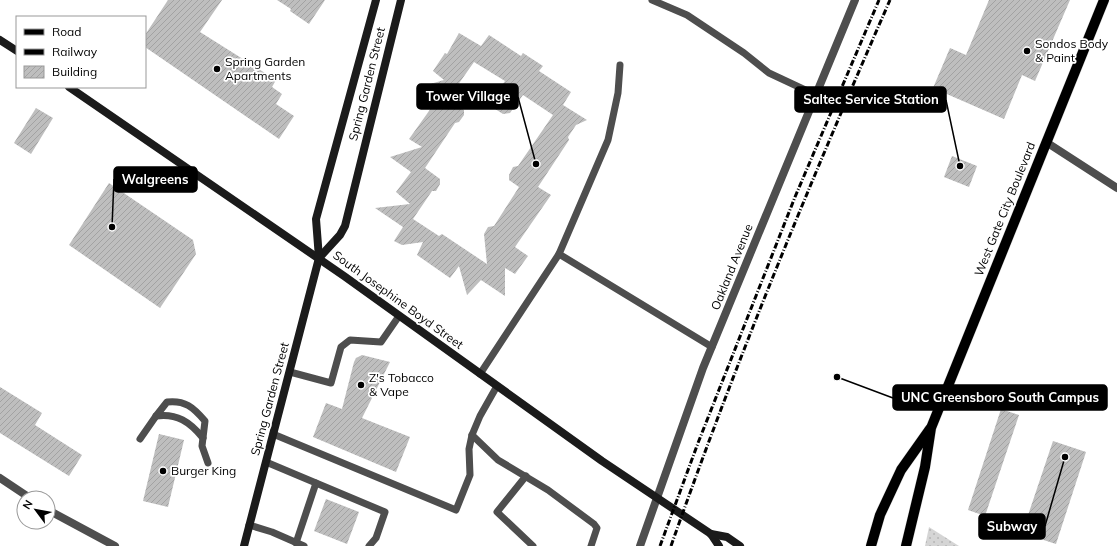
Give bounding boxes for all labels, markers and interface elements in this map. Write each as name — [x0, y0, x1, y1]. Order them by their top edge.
legend — [16, 16, 146, 88]
text: Road — [52, 24, 81, 39]
street label: Spring Garden Street — [345, 25, 388, 142]
place label: Sondos Body & Paint — [1035, 36, 1109, 65]
text: Railway — [52, 44, 98, 59]
marker: Sondos Body & Paint — [1022, 46, 1032, 56]
place label: Spring Garden Apartments — [225, 54, 305, 83]
text: Building — [52, 64, 97, 79]
marker: Spring Garden Apartments — [212, 64, 222, 74]
callout: Tower Village — [417, 84, 518, 109]
callout: Saltec Service Station — [795, 87, 946, 112]
text: Tower Village — [426, 88, 510, 104]
text: Saltec Service Station — [803, 91, 939, 107]
street label: West Gate City Boulevard — [971, 140, 1038, 278]
callout: Walgreens — [114, 167, 197, 192]
text: Walgreens — [122, 171, 188, 187]
street label: Oakland Avenue — [707, 221, 756, 312]
street label: South Josephine Boyd Street — [330, 247, 466, 352]
street label: Spring Garden Street — [247, 341, 292, 457]
place label: Z's Tobacco & Vape — [369, 370, 434, 399]
marker: Z's Tobacco & Vape — [356, 380, 366, 390]
callout: UNC Greensboro South Campus — [893, 385, 1107, 410]
text: UNC Greensboro South Campus — [901, 389, 1099, 405]
place label: Burger King — [171, 463, 236, 478]
marker: Burger King — [158, 466, 168, 476]
north arrow — [16, 490, 56, 530]
text: N — [19, 497, 36, 512]
callout: Subway — [979, 514, 1045, 539]
text: Subway — [987, 518, 1038, 535]

